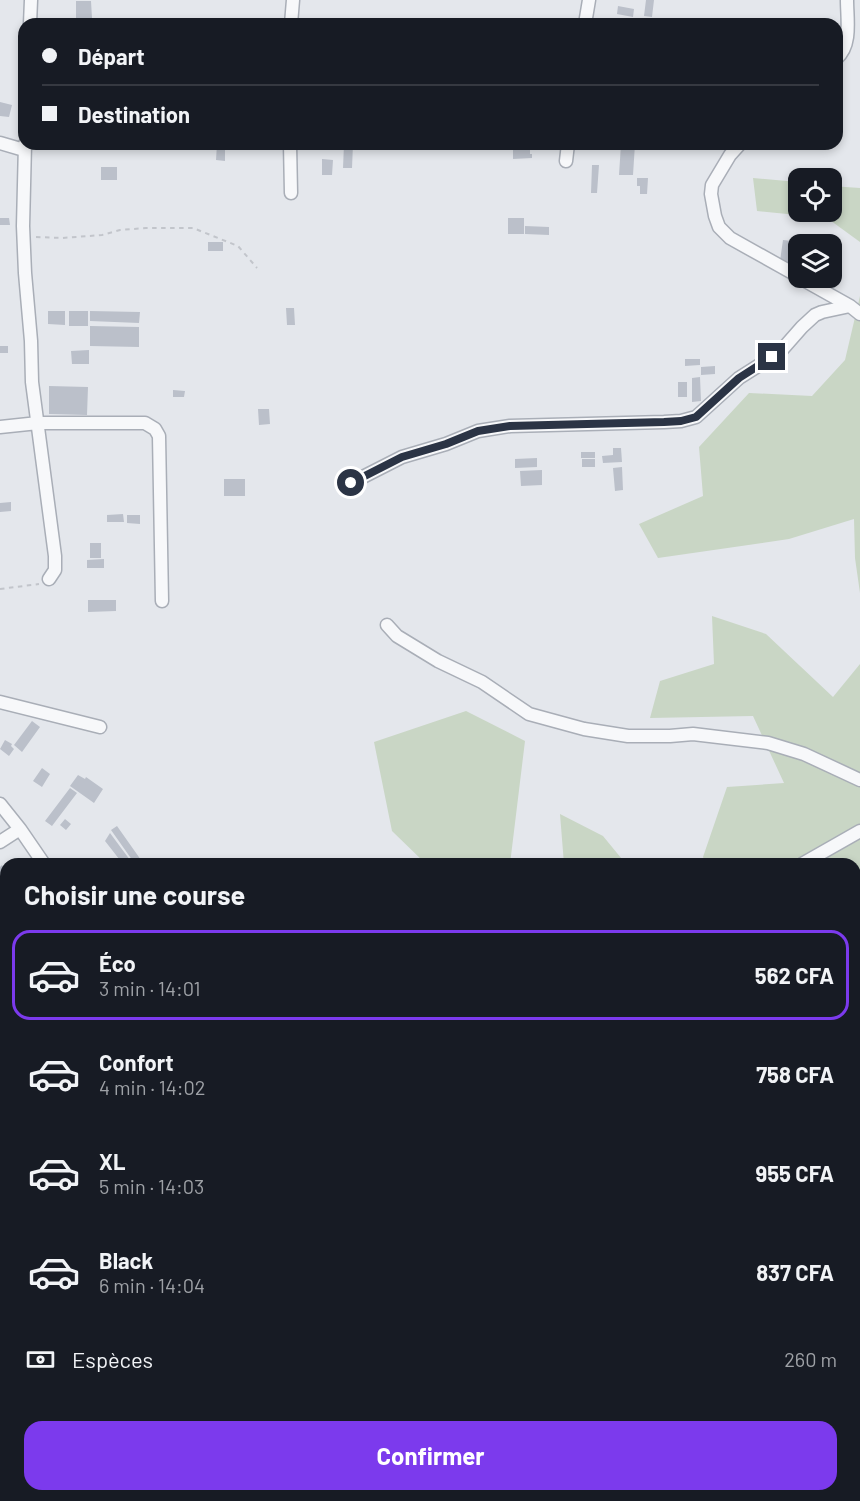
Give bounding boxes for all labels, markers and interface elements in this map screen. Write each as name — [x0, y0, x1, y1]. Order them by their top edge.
text: Départ — [78, 43, 145, 69]
text: Destination — [78, 101, 190, 127]
map controls — [788, 168, 842, 288]
button: locate — [788, 168, 842, 222]
button: layers — [788, 234, 842, 288]
route end — [758, 343, 785, 370]
route start — [337, 469, 364, 496]
text: Choisir une course — [24, 878, 245, 910]
icon: car — [27, 948, 81, 1002]
text: Éco — [99, 950, 136, 976]
text: 562 CFA — [755, 962, 834, 988]
text: 3 min · 14:01 — [99, 976, 200, 1000]
icon: car — [27, 1047, 81, 1101]
text: Confort — [99, 1049, 174, 1075]
text: 758 CFA — [756, 1061, 834, 1087]
text: 4 min · 14:02 — [99, 1075, 205, 1099]
icon: car — [27, 1146, 81, 1200]
text: XL — [99, 1148, 125, 1174]
text: 955 CFA — [755, 1160, 834, 1186]
text: 5 min · 14:03 — [99, 1174, 204, 1198]
icon: car — [27, 1245, 81, 1299]
text: Black — [99, 1247, 153, 1273]
text: 837 CFA — [756, 1259, 834, 1285]
text: 6 min · 14:04 — [99, 1273, 205, 1297]
icon: cash — [24, 1343, 57, 1376]
text: Espèces — [72, 1346, 153, 1372]
text: 260 m — [784, 1347, 837, 1371]
button: Confirmer — [24, 1421, 837, 1490]

